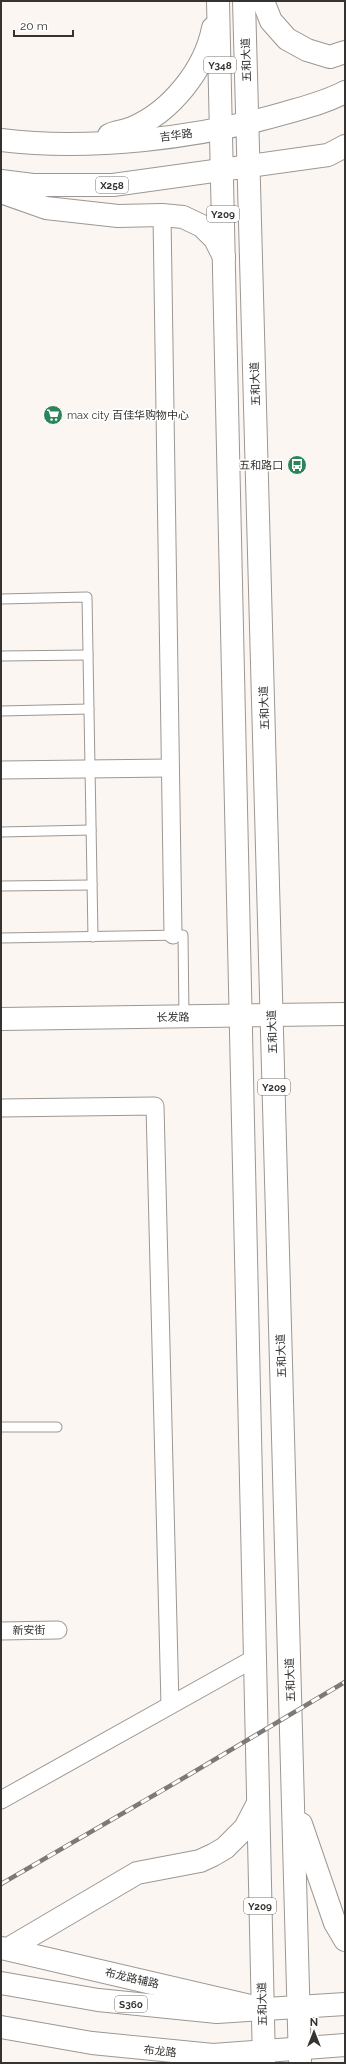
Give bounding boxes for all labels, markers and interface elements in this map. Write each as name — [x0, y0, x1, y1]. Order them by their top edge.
scale bar — [14, 12, 73, 38]
text: 20 m — [20, 19, 48, 33]
street label: 五和大道 — [239, 38, 254, 82]
road number: Y348 — [204, 57, 236, 73]
street label: 吉华路 — [159, 127, 193, 144]
road number: X258 — [96, 177, 128, 193]
road number: Y209 — [207, 206, 239, 222]
street label: 五和大道 — [248, 362, 263, 406]
supermarket icon: max city 百佳华购物中心 — [42, 404, 64, 426]
place label: max city 百佳华购物中心 — [67, 409, 189, 422]
bus stop icon: 五和路口 — [286, 454, 308, 476]
place label: 五和路口 — [239, 459, 283, 472]
street label: 五和大道 — [257, 686, 272, 730]
street label: 五和大道 — [265, 1010, 280, 1054]
street label: 长发路 — [156, 1011, 190, 1024]
road number: Y209 — [258, 1079, 290, 1095]
street label: 五和大道 — [274, 1334, 289, 1378]
street label: 新安街 — [12, 1624, 46, 1637]
street label: 五和大道 — [283, 1658, 298, 1702]
road number: Y209 — [244, 1898, 276, 1914]
street label: 布龙路辅路 — [104, 1966, 160, 1991]
street label: 五和大道 — [256, 1982, 269, 2026]
road number: S360 — [115, 1996, 147, 2012]
north arrow — [294, 2012, 334, 2052]
text: N — [310, 2016, 318, 2029]
street label: 布龙路 — [143, 2044, 177, 2059]

